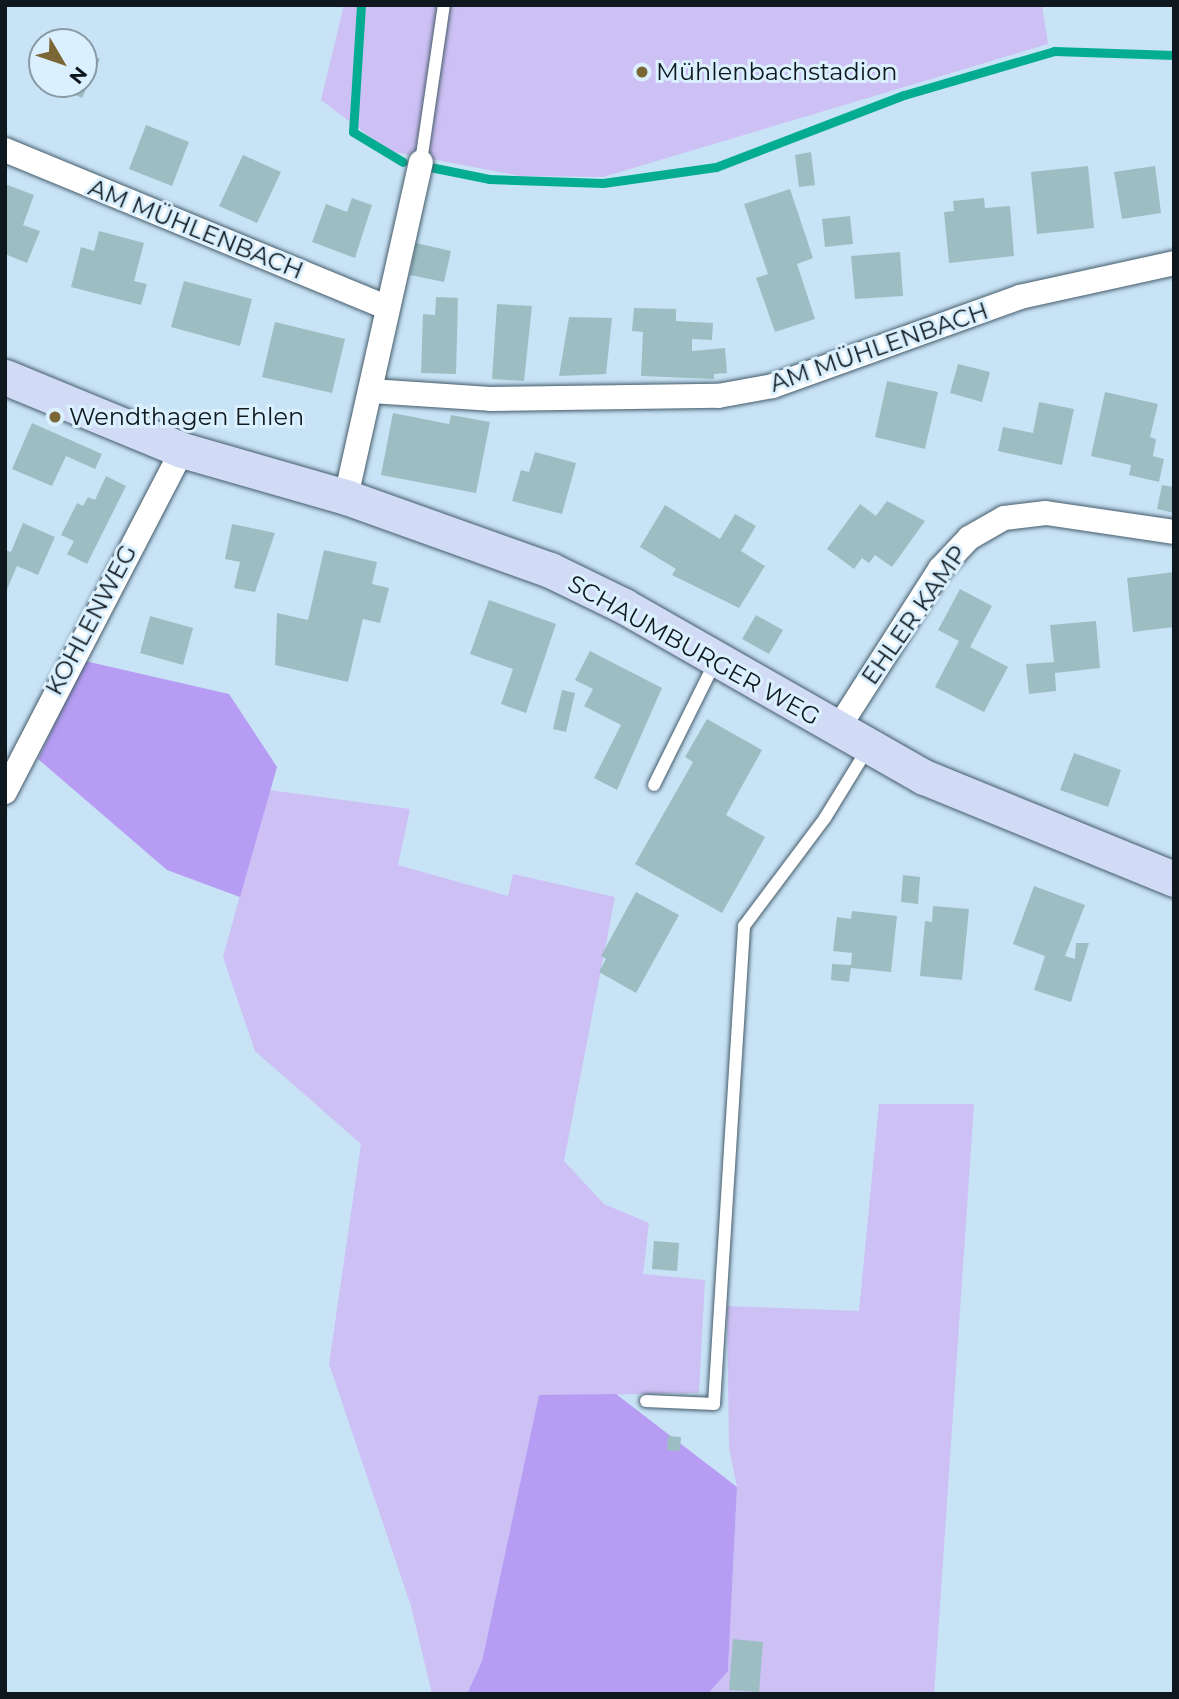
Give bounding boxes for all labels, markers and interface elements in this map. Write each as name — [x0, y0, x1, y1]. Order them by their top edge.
north arrow — [28, 28, 98, 98]
place label: Mühlenbachstadion — [656, 58, 897, 86]
text: N — [64, 62, 92, 88]
marker: Mühlenbachstadion — [634, 64, 650, 80]
street label: AM MÜHLENBACH — [84, 173, 308, 285]
street label: AM MÜHLENBACH — [766, 296, 992, 398]
place label: Wendthagen Ehlen — [69, 403, 304, 431]
marker: Wendthagen Ehlen — [47, 409, 63, 425]
street label: KOHLENWEG — [39, 540, 143, 700]
street label: EHLER KAMP — [855, 540, 973, 690]
street label: SCHAUMBURGER WEG — [563, 569, 825, 731]

